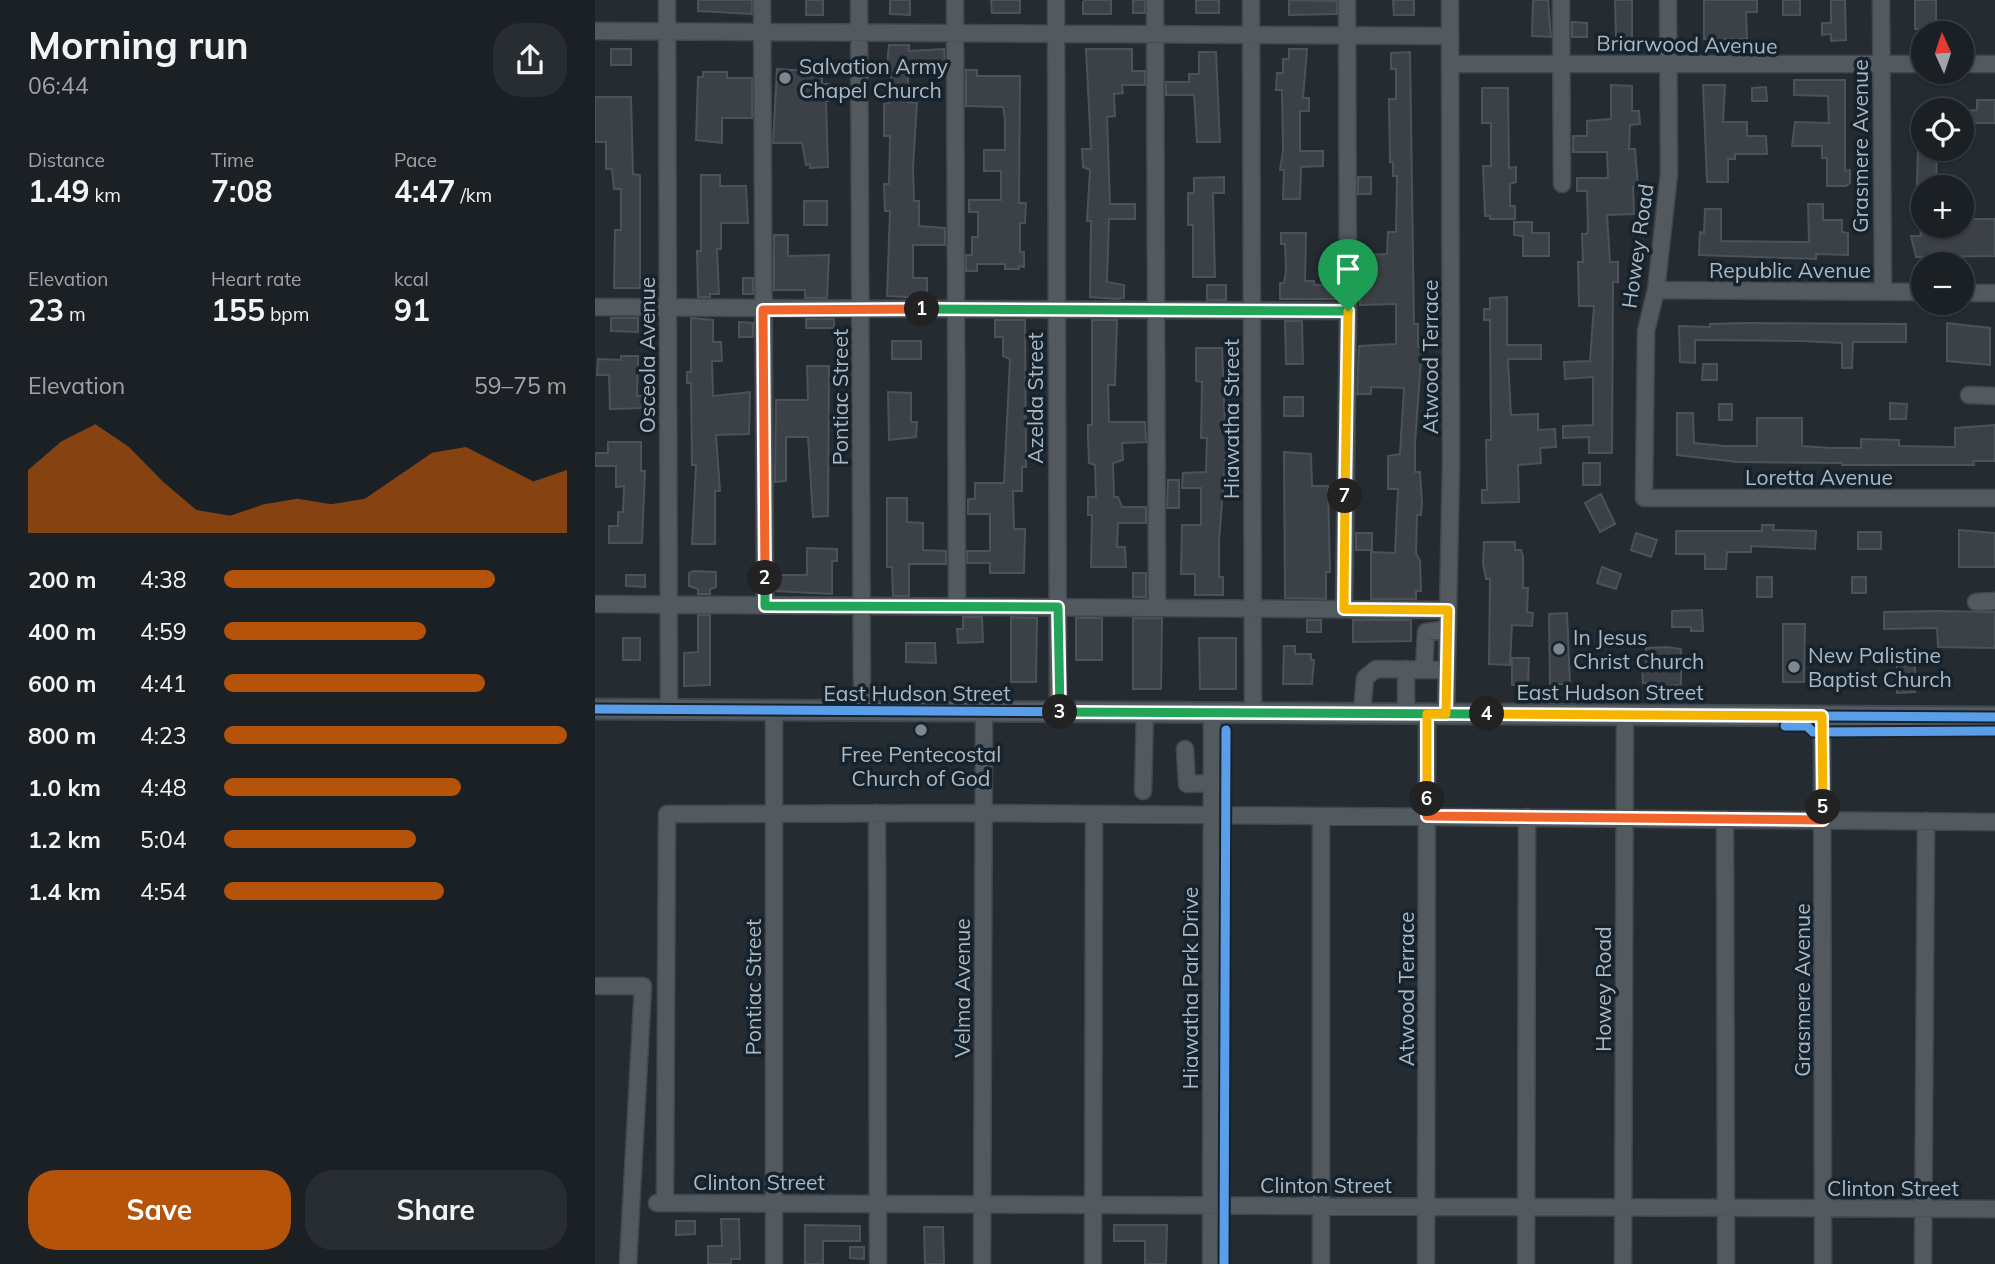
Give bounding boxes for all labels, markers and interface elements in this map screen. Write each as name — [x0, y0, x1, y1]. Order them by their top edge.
text: Morning run — [28, 21, 249, 69]
north arrow — [1911, 21, 1974, 84]
map controls — [1911, 21, 1974, 315]
button: share — [493, 23, 567, 97]
street label: Briarwood Avenue — [1596, 29, 1778, 59]
place label: Salvation Army Chapel Church — [799, 53, 948, 103]
street label: Grasmere Avenue — [1847, 59, 1873, 233]
marker: Salvation Army Chapel Church — [777, 70, 793, 86]
text: 06:44 — [28, 71, 88, 100]
button: locate — [1911, 98, 1974, 161]
text: Distance — [28, 148, 105, 172]
text: Time — [211, 148, 254, 172]
text: Pace — [394, 148, 437, 172]
text: 1.49 — [28, 172, 89, 210]
text: 7:08 — [211, 172, 272, 210]
text: 4:47 — [394, 172, 455, 210]
button: + — [1911, 175, 1974, 238]
street label: Howey Road — [1615, 182, 1659, 310]
text: km — [89, 183, 121, 207]
text: /km — [455, 183, 492, 207]
pin — [1318, 239, 1378, 311]
icon: arrive — [1329, 250, 1367, 288]
button: − — [1911, 252, 1974, 315]
street label: Republic Avenue — [1709, 257, 1871, 283]
text: Elevation — [28, 267, 108, 291]
text: Heart rate — [211, 267, 301, 291]
text: kcal — [394, 267, 429, 291]
street label: Osceola Avenue — [634, 277, 660, 433]
street label: Atwood Terrace — [1417, 280, 1443, 434]
text: 23 — [28, 291, 64, 329]
text: 155 — [211, 291, 265, 329]
text: 91 — [394, 291, 430, 329]
pin: 1 — [905, 292, 939, 326]
text: 1 — [916, 296, 927, 320]
text: m — [64, 302, 86, 326]
text: bpm — [265, 302, 309, 326]
street label: Pontiac Street — [827, 329, 853, 465]
street label: Azelda Street — [1022, 332, 1048, 464]
street label: Hiawatha Street — [1218, 339, 1244, 499]
text: Elevation — [28, 371, 125, 400]
text: 59–75 m — [474, 371, 567, 400]
street label: Loretta Avenue — [1745, 464, 1893, 490]
pin: 7 — [1327, 478, 1363, 514]
text: 7 — [1339, 483, 1350, 507]
pin: 2 — [747, 560, 783, 596]
text: 200 m — [28, 565, 96, 594]
text: 4:38 — [140, 565, 187, 594]
text: 2 — [759, 565, 770, 589]
text: 400 m — [28, 617, 96, 646]
text: 4:59 — [140, 617, 187, 646]
place label: In Jesus Christ Church — [1573, 624, 1704, 674]
marker: In Jesus Christ Church — [1551, 641, 1567, 657]
place label: New Palistine Baptist Church — [1808, 642, 1952, 692]
marker: New Palistine Baptist Church — [1786, 659, 1802, 675]
text: 600 m — [28, 669, 96, 698]
text: 4:41 — [140, 669, 187, 698]
street label: East Hudson Street — [1517, 679, 1704, 705]
street label: East Hudson Street — [824, 680, 1011, 706]
pin: 3 — [1043, 694, 1077, 730]
pin: 4 — [1469, 696, 1505, 732]
text: 3 — [1054, 699, 1065, 723]
text: 4 — [1481, 701, 1492, 725]
text: 800 m — [28, 721, 96, 750]
text: 4:23 — [140, 721, 187, 750]
marker: Free Pentecostal Church of God — [913, 722, 929, 738]
place label: Free Pentecostal Church of God — [841, 741, 1001, 791]
text: 1.0 km — [28, 773, 101, 802]
text: 4:48 — [140, 773, 187, 802]
pin: 6 — [1409, 782, 1445, 816]
text: 6 — [1421, 786, 1432, 810]
pin: 5 — [1805, 790, 1841, 824]
text: 5 — [1817, 794, 1828, 818]
text: 1.2 km — [28, 825, 101, 854]
text: 5:04 — [140, 825, 187, 854]
text: 1.4 km — [28, 877, 101, 906]
text: 4:54 — [140, 877, 187, 906]
street label: Hiawatha Park Drive — [1177, 887, 1203, 1089]
street label: Grasmere Avenue — [1789, 903, 1815, 1077]
street label: Atwood Terrace — [1393, 912, 1419, 1066]
street label: Velma Avenue — [949, 918, 975, 1058]
street label: Pontiac Street — [740, 919, 766, 1055]
street label: Howey Road — [1590, 926, 1616, 1052]
street label: Clinton Street — [693, 1169, 825, 1195]
button: Save — [28, 1170, 291, 1250]
button: Share — [305, 1170, 567, 1250]
street label: Clinton Street — [1260, 1172, 1392, 1198]
street label: Clinton Street — [1827, 1175, 1959, 1201]

